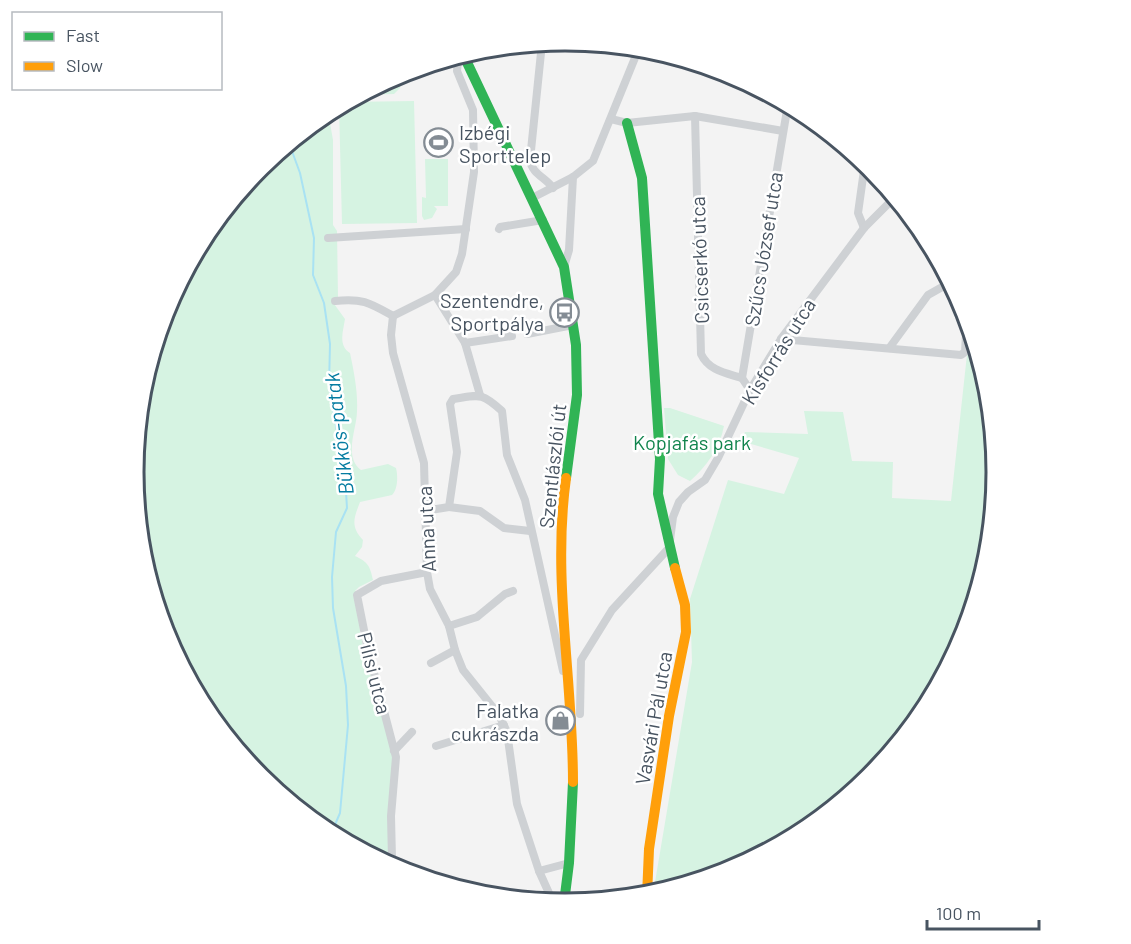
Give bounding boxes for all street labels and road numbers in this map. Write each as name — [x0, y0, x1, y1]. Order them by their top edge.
street label: Szűcs József utca — [739, 170, 787, 328]
street label: Csicserkó utca — [685, 196, 713, 324]
street label: Kisforrás utca — [736, 293, 820, 409]
street label: Szentlászlói út — [534, 403, 570, 529]
street label: Anna utca — [412, 485, 440, 573]
street label: Pilisi utca — [353, 629, 397, 717]
street label: Vasvári Pál utca — [629, 650, 677, 786]

